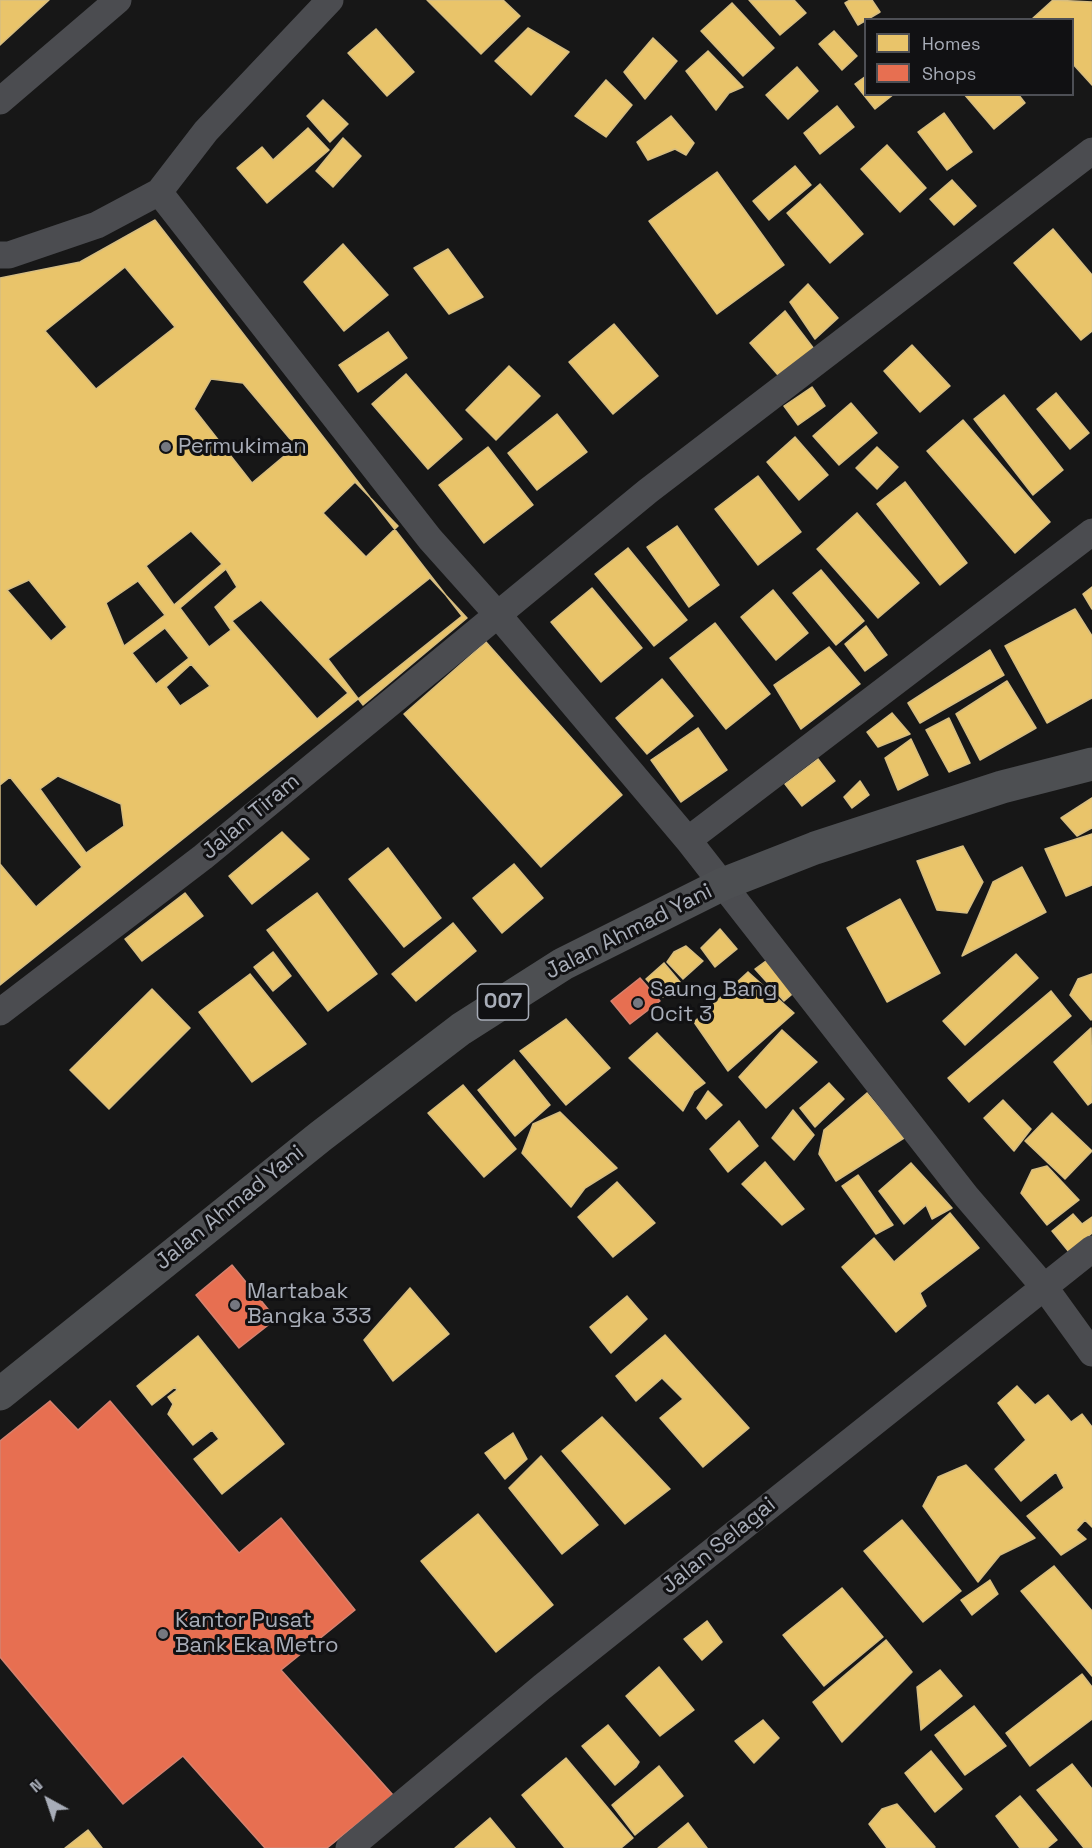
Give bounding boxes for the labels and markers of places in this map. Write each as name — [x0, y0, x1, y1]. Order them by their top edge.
place label: Permukiman — [178, 434, 307, 460]
marker: Permukiman — [159, 440, 173, 454]
place label: Saung Bang Ocit 3 — [650, 977, 777, 1028]
marker: Saung Bang Ocit 3 — [631, 996, 645, 1010]
place label: Martabak Bangka 333 — [247, 1279, 372, 1330]
marker: Martabak Bangka 333 — [228, 1298, 242, 1312]
place label: Kantor Pusat Bank Eka Metro — [175, 1608, 339, 1660]
marker: Kantor Pusat Bank Eka Metro — [156, 1627, 170, 1641]

